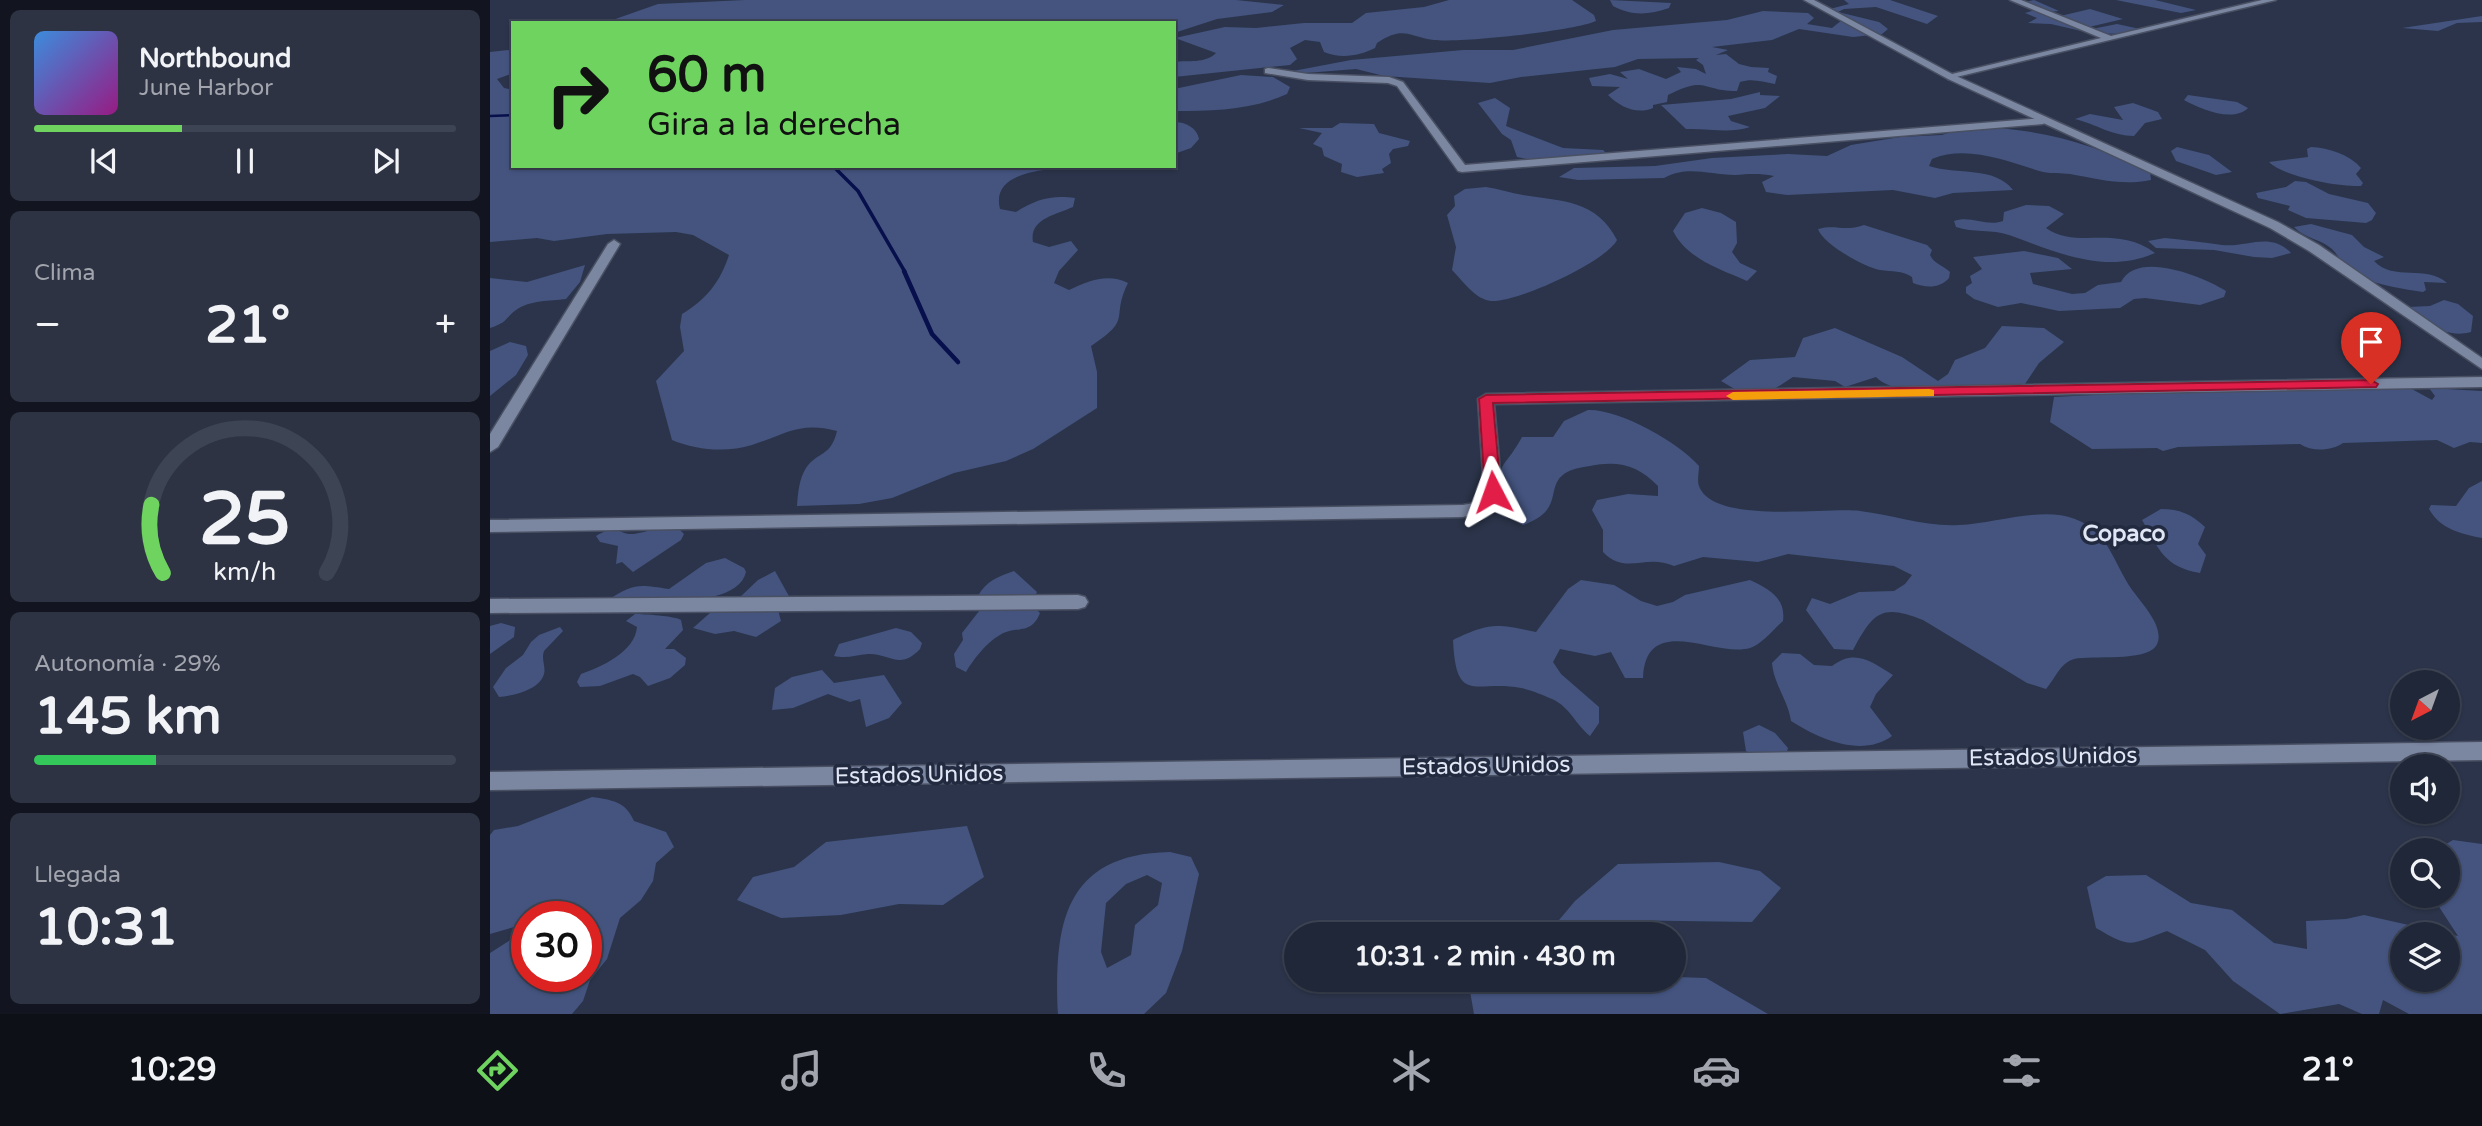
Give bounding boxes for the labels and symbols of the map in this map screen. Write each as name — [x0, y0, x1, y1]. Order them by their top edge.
pin — [2341, 312, 2401, 384]
position arrow — [1456, 455, 1530, 529]
district label: Copaco — [2082, 520, 2166, 548]
north arrow — [2390, 670, 2460, 740]
street label: Estados Unidos — [1968, 742, 2138, 772]
street label: Estados Unidos — [1401, 751, 1571, 781]
street label: Estados Unidos — [834, 760, 1004, 790]
speed limit sign: 30 — [511, 901, 602, 992]

